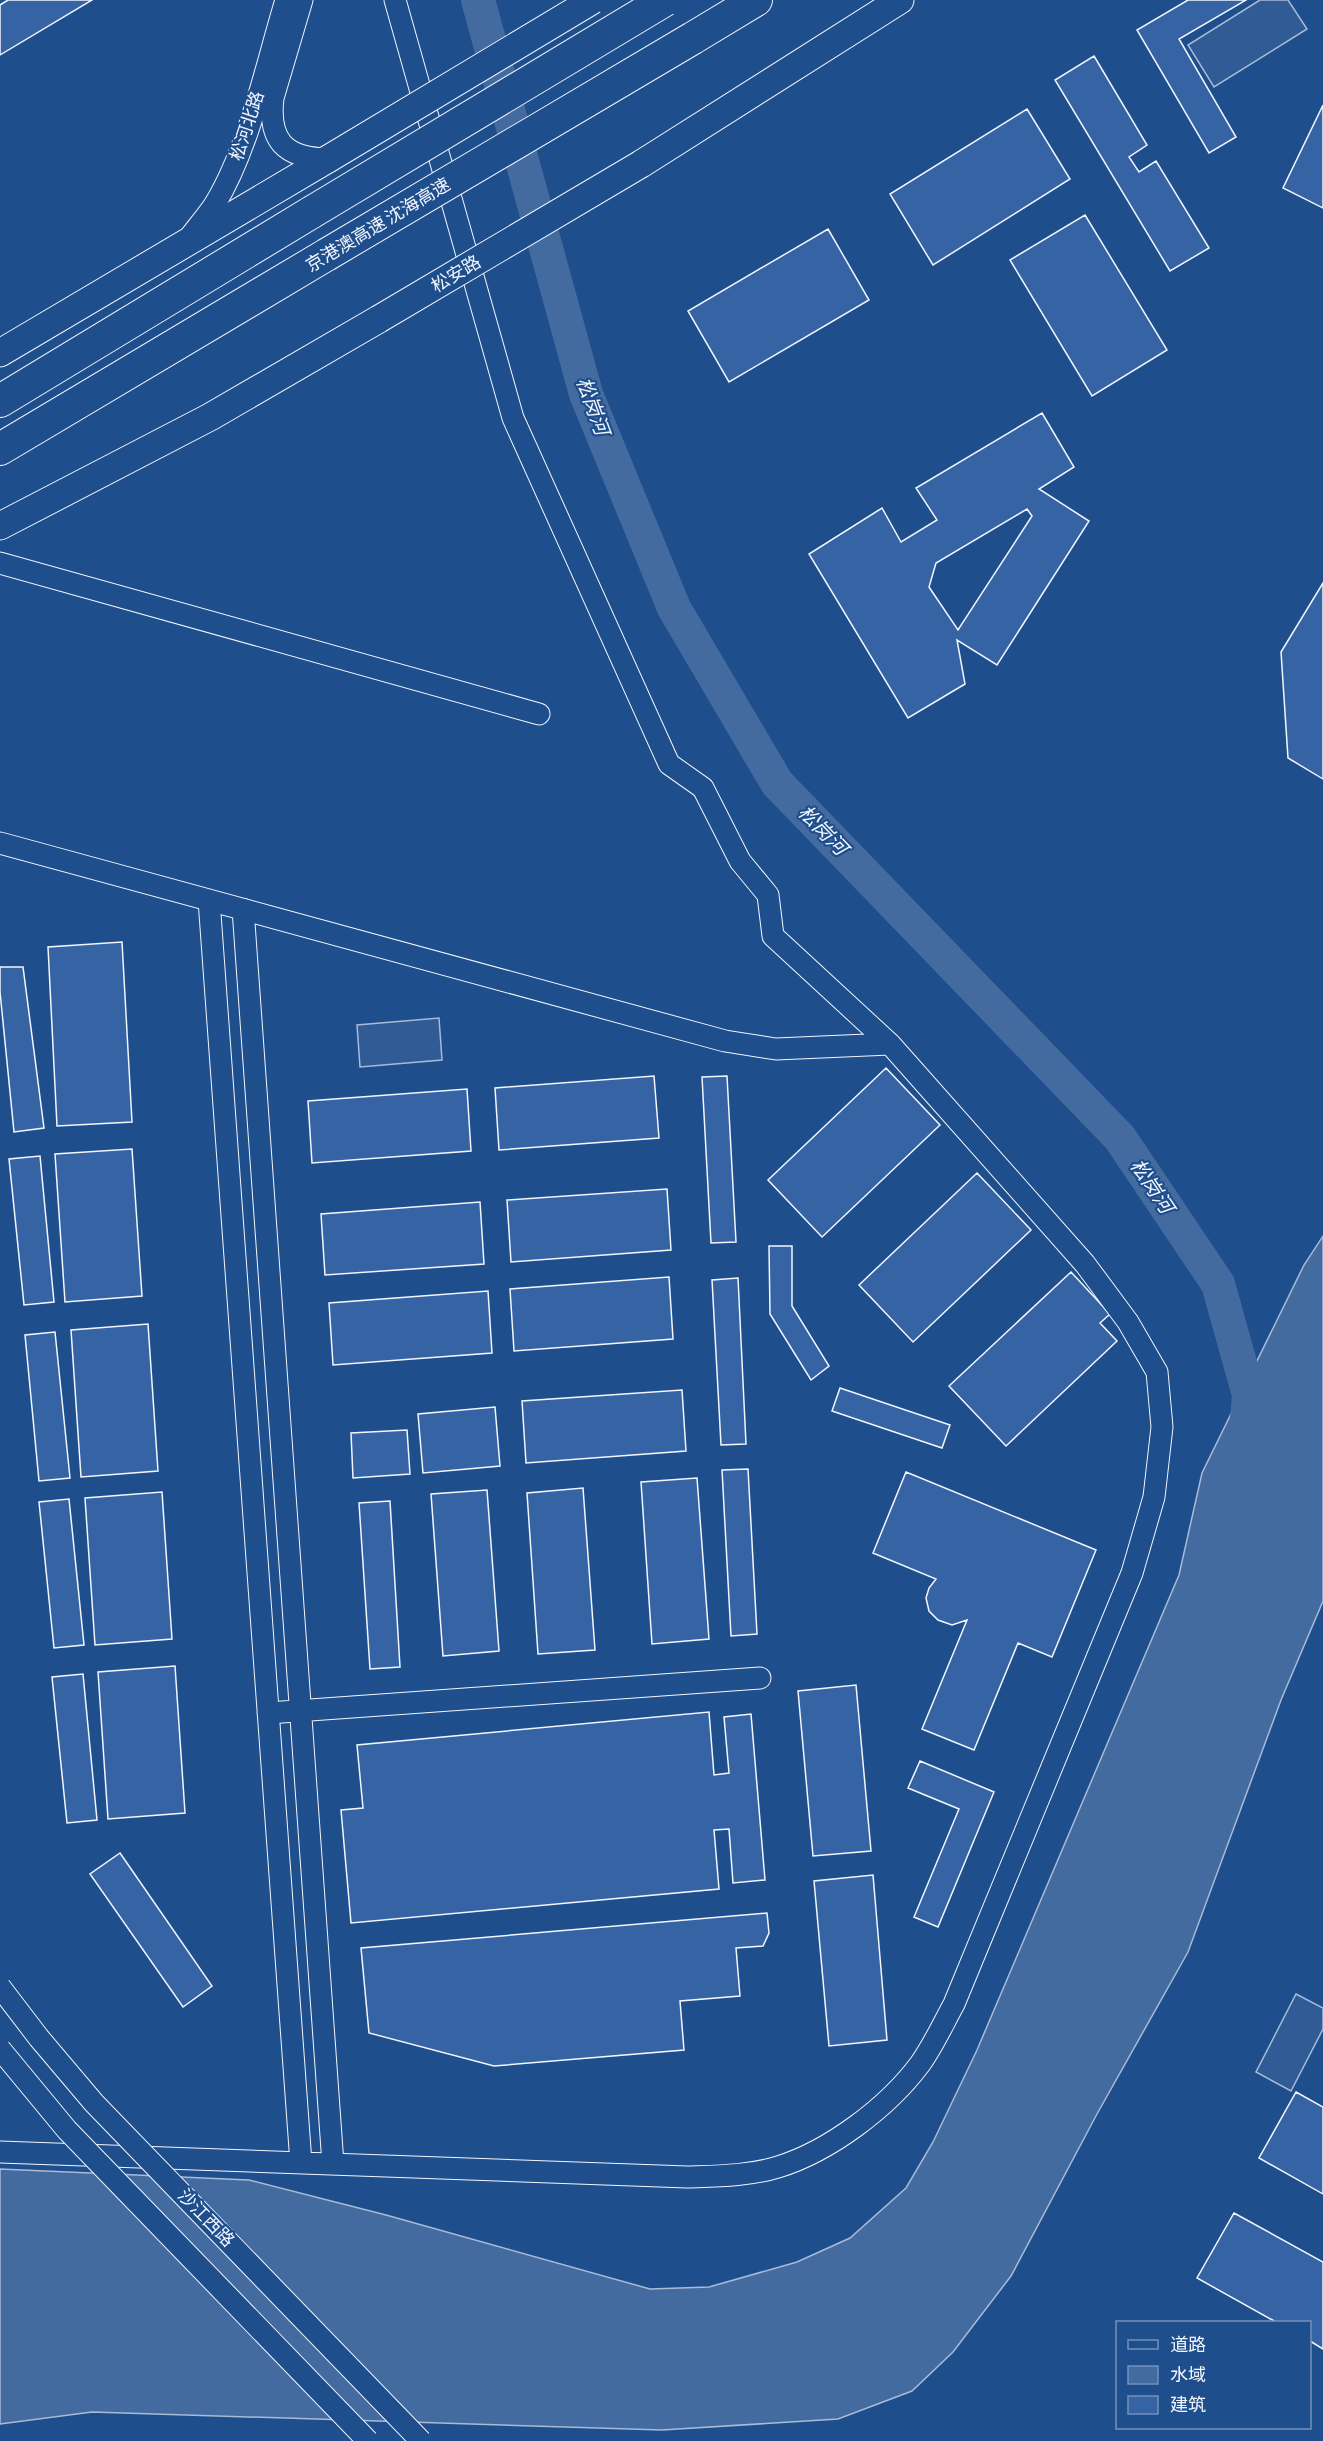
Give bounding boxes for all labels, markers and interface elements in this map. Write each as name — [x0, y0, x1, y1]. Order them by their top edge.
street label: 松河北路 — [226, 89, 269, 164]
street label: 京港澳高速 沈海高速 — [302, 174, 454, 277]
street label: 松安路 — [428, 252, 485, 297]
water label: 松岗河 — [571, 374, 615, 442]
water label: 松岗河 — [793, 801, 855, 863]
water label: 松岗河 — [1124, 1155, 1180, 1221]
street label: 沙江西路 — [173, 2185, 238, 2252]
legend — [1116, 2321, 1311, 2429]
text: 道路 — [1170, 2335, 1206, 2356]
text: 水域 — [1170, 2365, 1206, 2386]
text: 建筑 — [1170, 2395, 1206, 2416]

